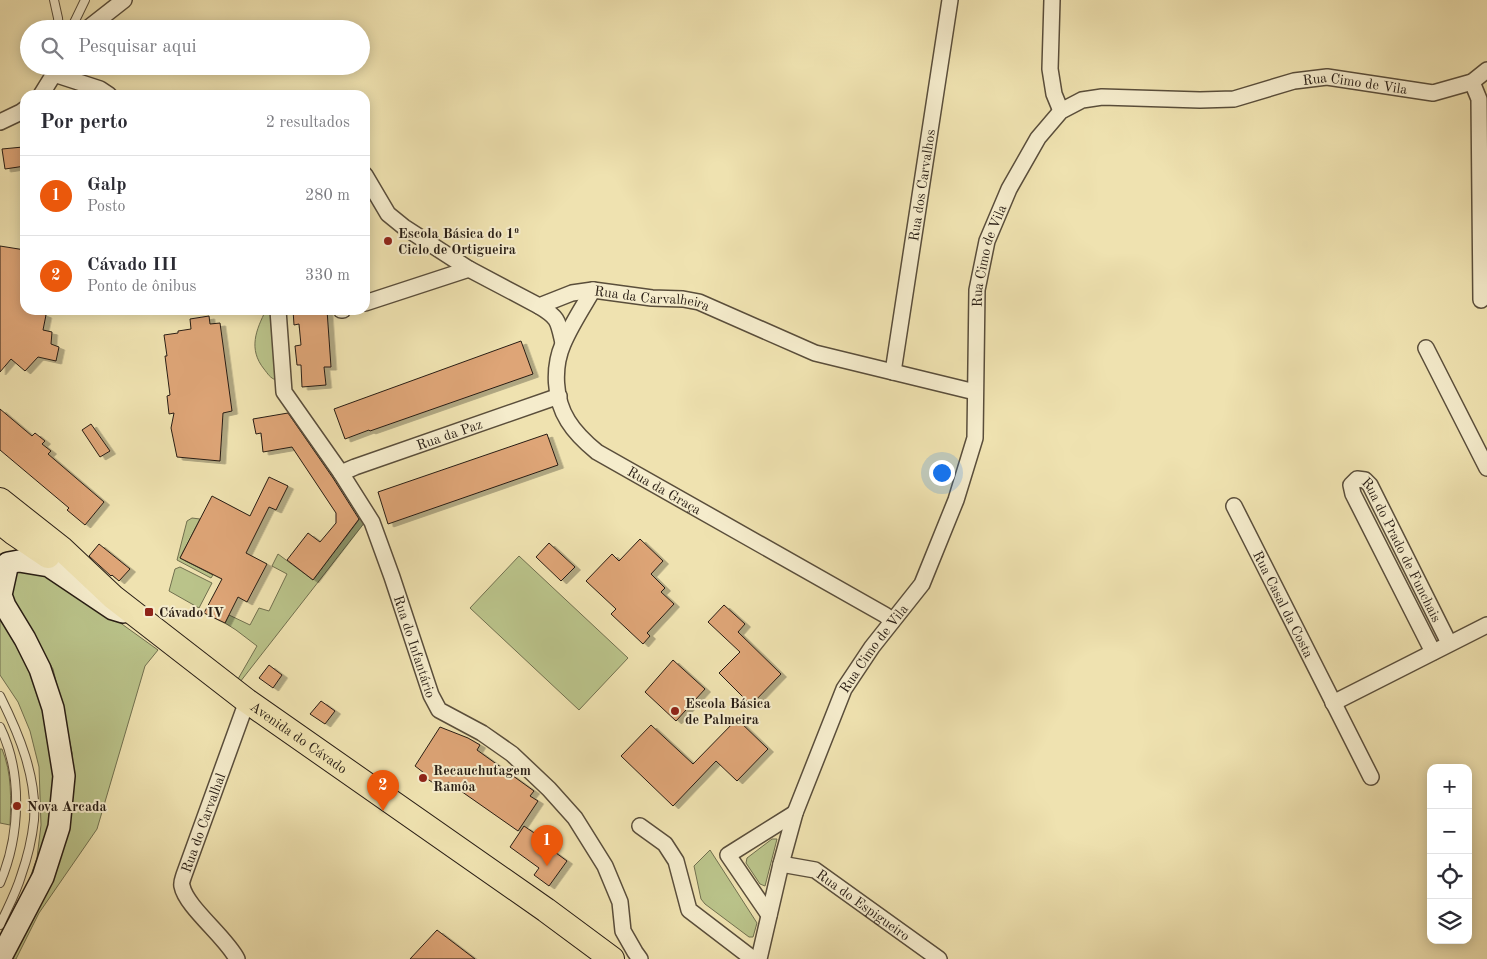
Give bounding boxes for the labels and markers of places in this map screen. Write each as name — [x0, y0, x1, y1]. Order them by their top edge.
place label: Escola Básica do 1º Ciclo de Ortigueira — [398, 227, 519, 257]
marker: Escola Básica do 1º Ciclo de Ortigueira — [382, 235, 394, 247]
marker: Cávado IV — [143, 606, 155, 618]
place label: Cávado IV — [159, 606, 224, 620]
place label: Escola Básica de Palmeira — [685, 697, 771, 727]
marker: Escola Básica de Palmeira — [669, 705, 681, 717]
place label: Recauchutagem Ramôa — [433, 764, 531, 794]
pin: 2 — [367, 770, 399, 811]
marker: Recauchutagem Ramôa — [417, 772, 429, 784]
marker: Nova Arcada — [11, 800, 23, 812]
place label: Nova Arcada — [27, 800, 107, 814]
pin: 1 — [531, 825, 563, 866]

